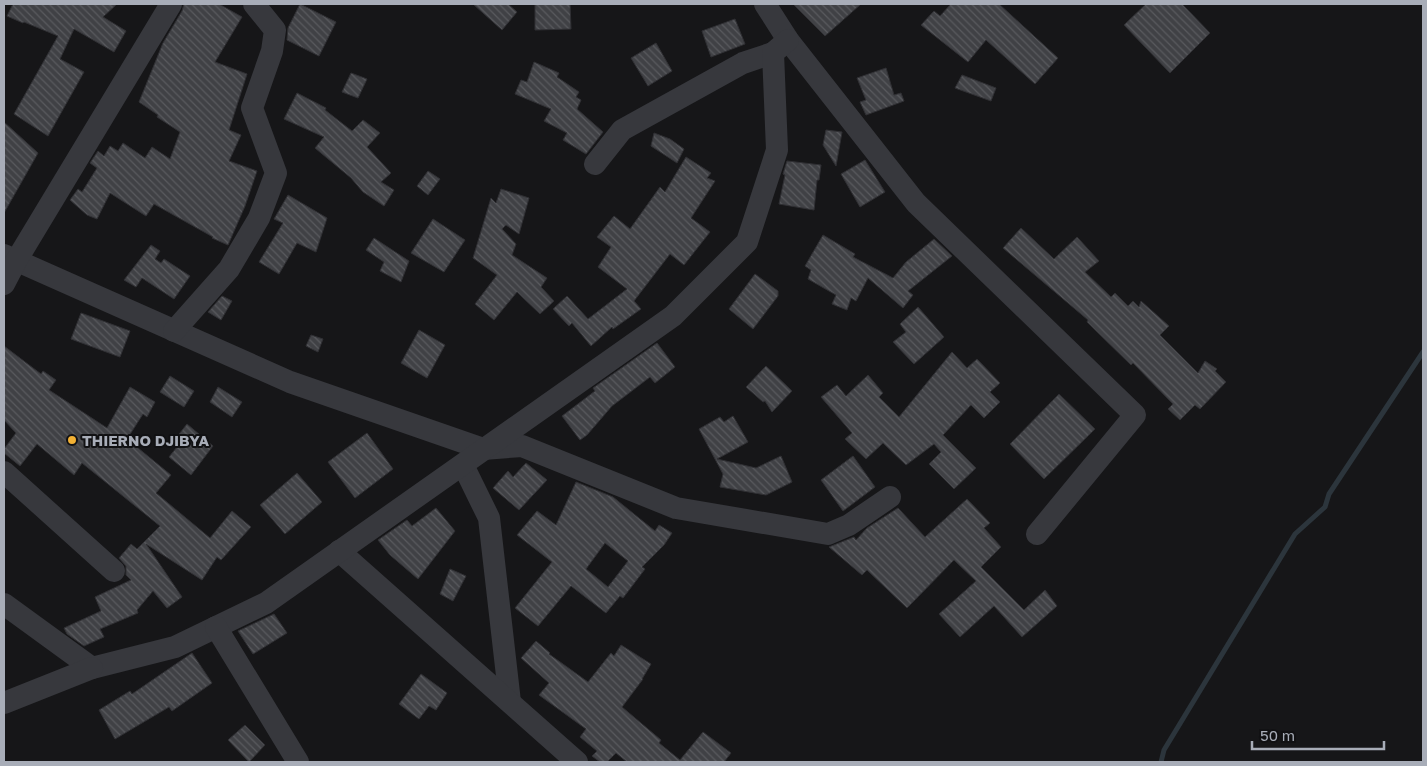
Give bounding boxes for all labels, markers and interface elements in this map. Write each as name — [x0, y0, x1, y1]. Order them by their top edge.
place label: THIERNO DJIBYA — [82, 431, 210, 449]
marker: THIERNO DJIBYA — [66, 434, 78, 446]
scale bar — [1252, 718, 1384, 750]
text: 50 m — [1260, 726, 1295, 744]

